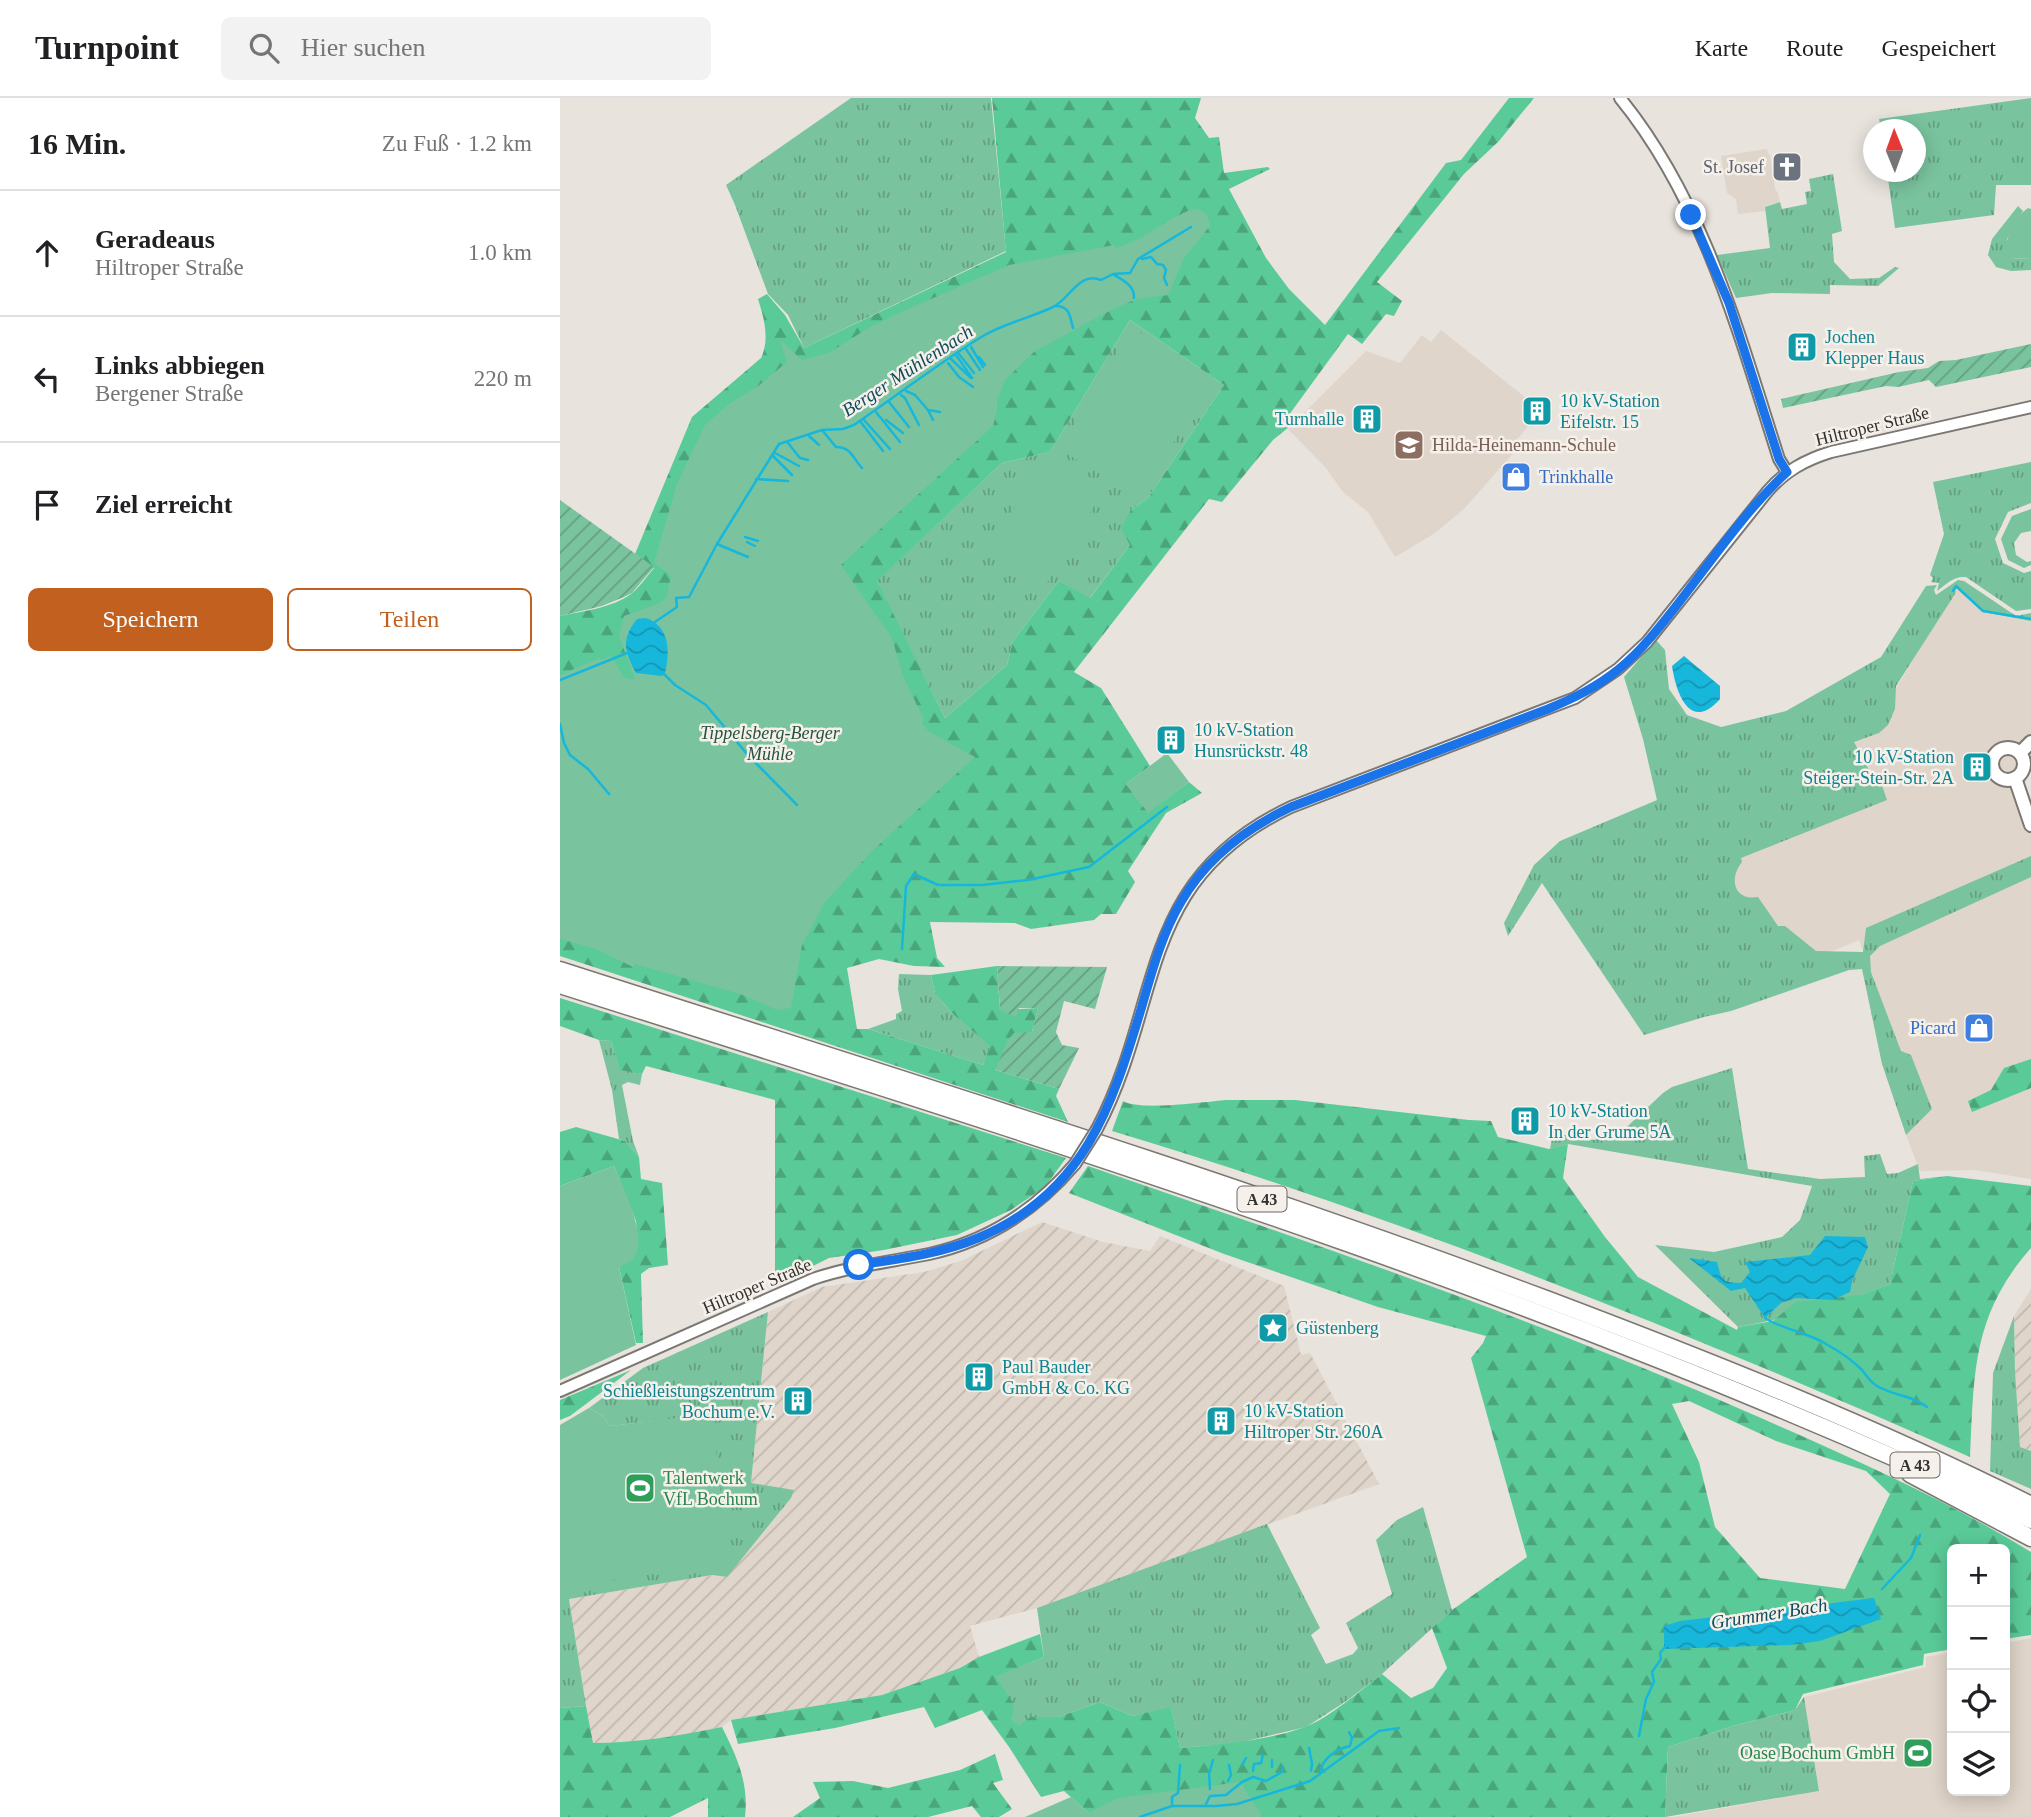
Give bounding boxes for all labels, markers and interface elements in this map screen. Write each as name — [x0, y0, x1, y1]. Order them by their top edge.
search box — [221, 17, 711, 80]
icon: search — [245, 29, 283, 67]
text: Turnpoint — [35, 30, 179, 66]
text: Hier suchen — [301, 33, 426, 62]
text: Karte — [1695, 35, 1748, 61]
text: Route — [1786, 35, 1843, 61]
text: Gespeichert — [1881, 35, 1996, 61]
north arrow — [1863, 119, 1926, 182]
text: 16 Min. — [28, 127, 126, 160]
text: Zu Fuß · 1.2 km — [382, 131, 532, 156]
church icon: St. Josef — [1770, 150, 1804, 184]
place label: St. Josef — [1703, 157, 1764, 177]
route end — [1675, 199, 1706, 230]
text: Geradeaus — [95, 225, 215, 254]
icon: ahead — [28, 234, 66, 272]
text: 1.0 km — [468, 240, 532, 265]
text: Hiltroper Straße — [95, 255, 244, 280]
water label: Berger Mühlenbach — [838, 320, 977, 421]
place label: Jochen Klepper Haus — [1825, 327, 1924, 368]
building icon: Jochen Klepper Haus — [1785, 330, 1819, 364]
text: Links abbiegen — [95, 351, 265, 380]
icon: left — [28, 360, 66, 398]
text: 220 m — [474, 366, 532, 391]
text: Bergener Straße — [95, 381, 243, 406]
place label: 10 kV-Station Eifelstr. 15 — [1560, 391, 1660, 432]
building icon: 10 kV-Station Eifelstr. 15 — [1520, 394, 1554, 428]
building icon: Turnhalle — [1350, 402, 1384, 436]
street label: Hiltroper Straße — [1813, 402, 1931, 450]
place label: Turnhalle — [1275, 409, 1344, 429]
school or university icon: Hilda-Heinemann-Schule — [1392, 428, 1426, 462]
place label: Hilda-Heinemann-Schule — [1432, 435, 1616, 455]
shop icon: Trinkhalle — [1499, 460, 1533, 494]
place label: Trinkhalle — [1539, 467, 1613, 487]
icon: arrive — [28, 486, 66, 524]
text: Ziel erreicht — [95, 490, 232, 519]
button: Speichern — [28, 588, 273, 651]
button: Teilen — [287, 588, 532, 651]
place label: 10 kV-Station Hunsrückstr. 48 — [1194, 720, 1308, 761]
park label: Tippelsberg-Berger Mühle — [700, 723, 841, 764]
building icon: 10 kV-Station Hunsrückstr. 48 — [1154, 723, 1188, 757]
place label: 10 kV-Station Steiger-Stein-Str. 2A — [1803, 747, 1954, 788]
building icon: 10 kV-Station Steiger-Stein-Str. 2A — [1960, 750, 1994, 784]
shop icon: Picard — [1962, 1011, 1996, 1045]
place label: Picard — [1910, 1018, 1956, 1038]
place label: 10 kV-Station In der Grume 5A — [1548, 1101, 1671, 1142]
building icon: 10 kV-Station In der Grume 5A — [1508, 1104, 1542, 1138]
road number: A 43 — [1238, 1186, 1286, 1212]
route start — [843, 1249, 874, 1280]
street label: Hiltroper Straße — [699, 1254, 815, 1318]
place icon: Güstenberg — [1256, 1311, 1290, 1345]
place label: Güstenberg — [1296, 1318, 1379, 1338]
place label: Paul Bauder GmbH & Co. KG — [1002, 1357, 1130, 1398]
building icon: Paul Bauder GmbH & Co. KG — [962, 1360, 996, 1394]
place label: Schießleistungszentrum Bochum e.V. — [603, 1381, 775, 1422]
building icon: Schießleistungszentrum Bochum e.V. — [781, 1384, 815, 1418]
place label: 10 kV-Station Hiltroper Str. 260A — [1244, 1401, 1384, 1442]
building icon: 10 kV-Station Hiltroper Str. 260A — [1204, 1404, 1238, 1438]
road number: A 43 — [1890, 1452, 1940, 1478]
place label: Talentwerk VfL Bochum — [663, 1468, 758, 1509]
sports icon: Talentwerk VfL Bochum — [623, 1471, 657, 1505]
map controls — [1947, 1544, 2010, 1796]
button: + — [1947, 1544, 2010, 1607]
water label: Grummer Bach — [1709, 1594, 1829, 1633]
button: − — [1947, 1607, 2010, 1670]
button: locate — [1947, 1670, 2010, 1733]
button: layers — [1947, 1733, 2010, 1796]
sports icon: Oase Bochum GmbH — [1901, 1736, 1935, 1770]
place label: Oase Bochum GmbH — [1740, 1743, 1895, 1763]

